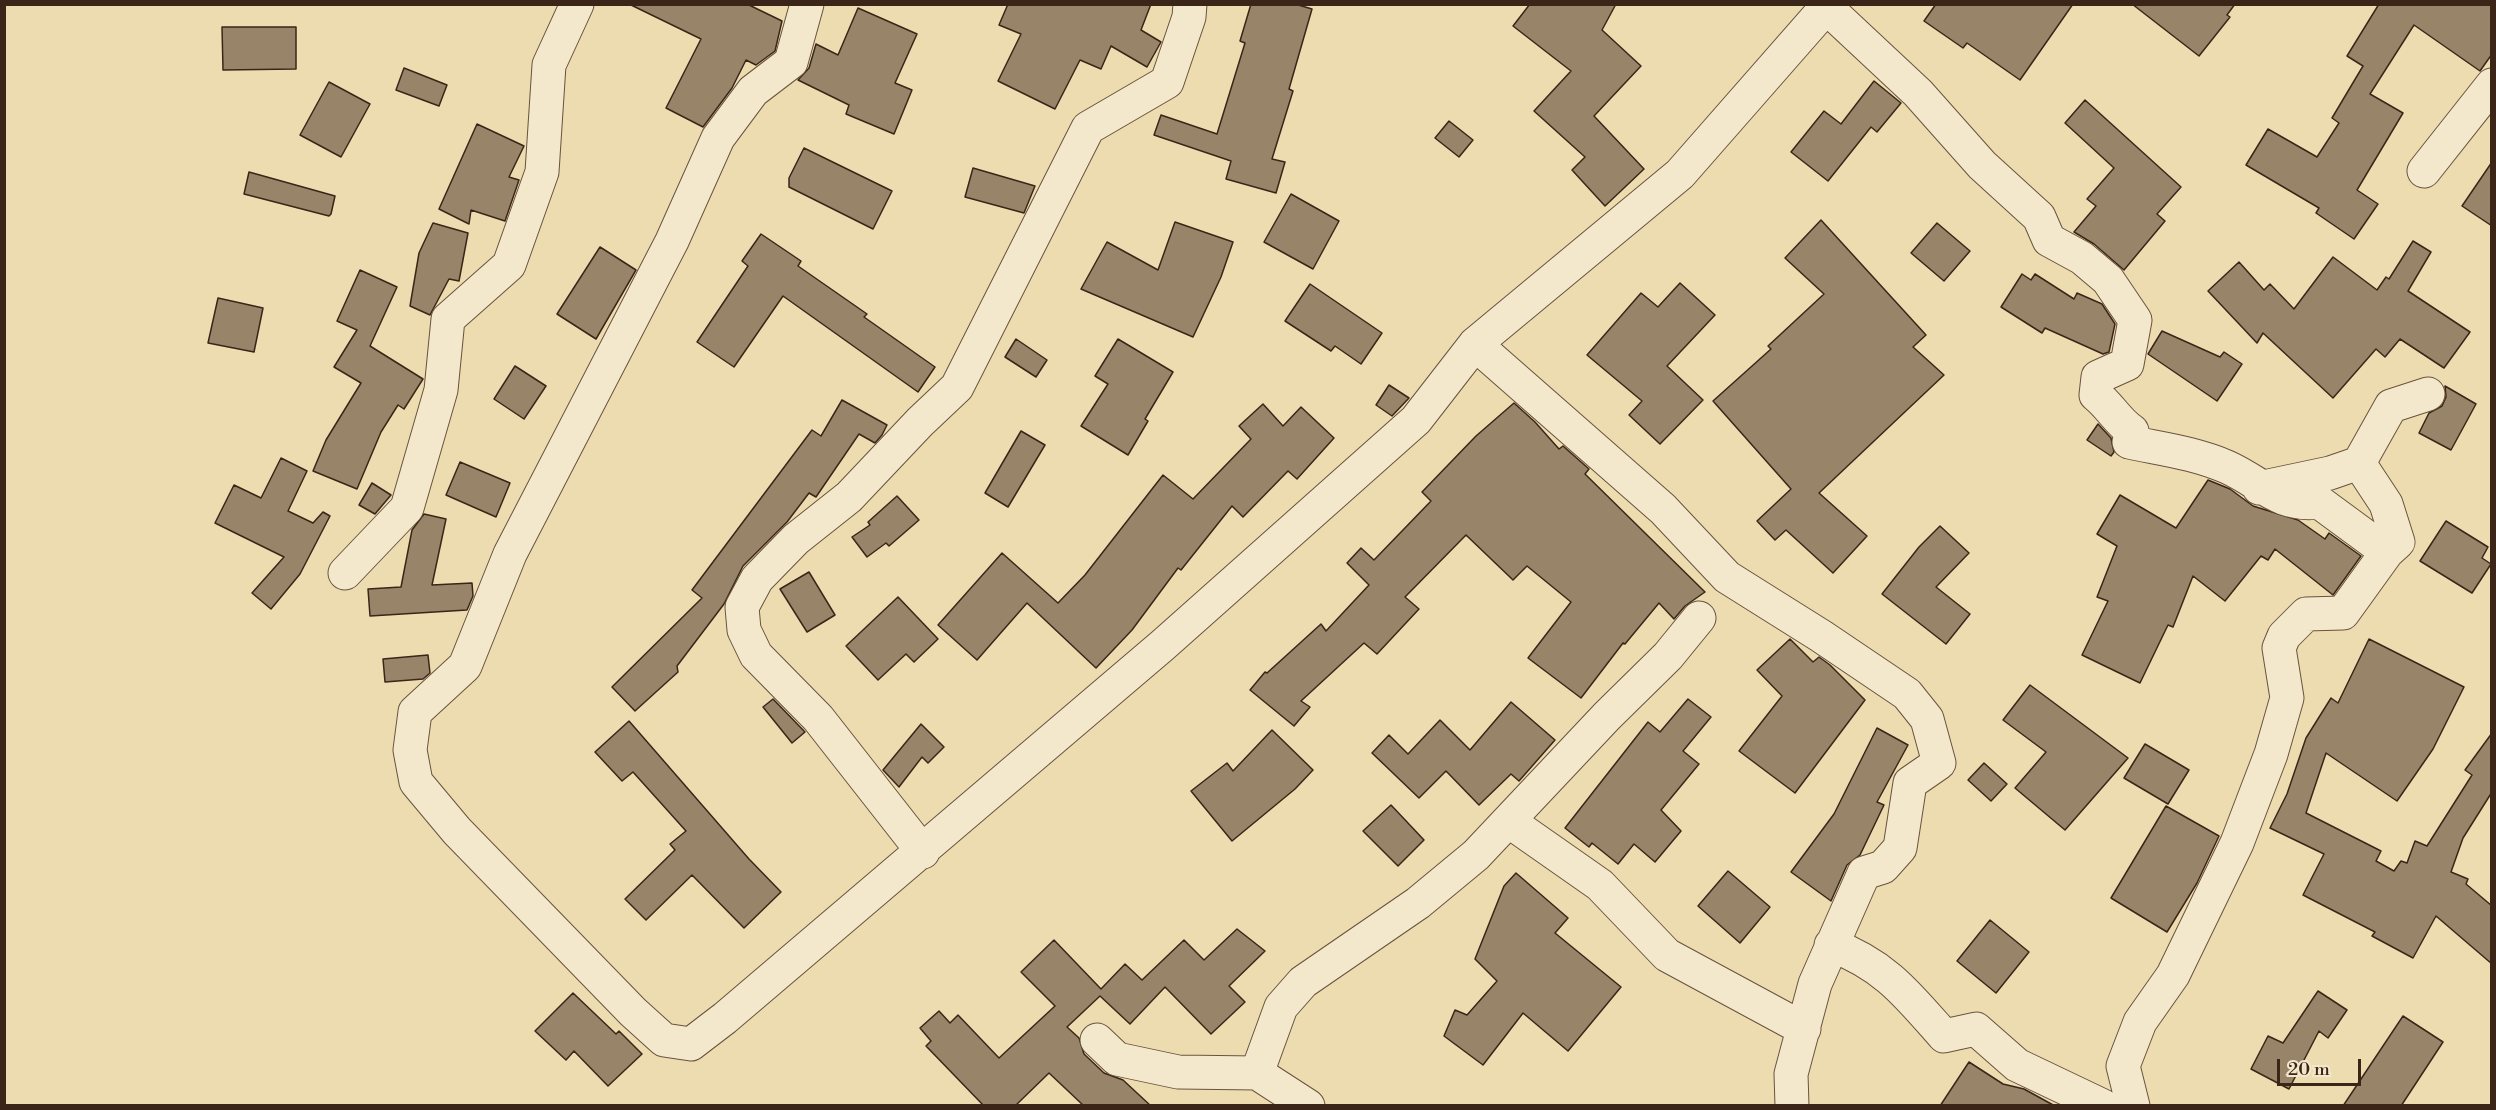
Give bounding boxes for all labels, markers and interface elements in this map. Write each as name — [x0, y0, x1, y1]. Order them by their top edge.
scale bar — [2280, 1047, 2364, 1085]
text: 20 m — [2288, 1058, 2330, 1081]

